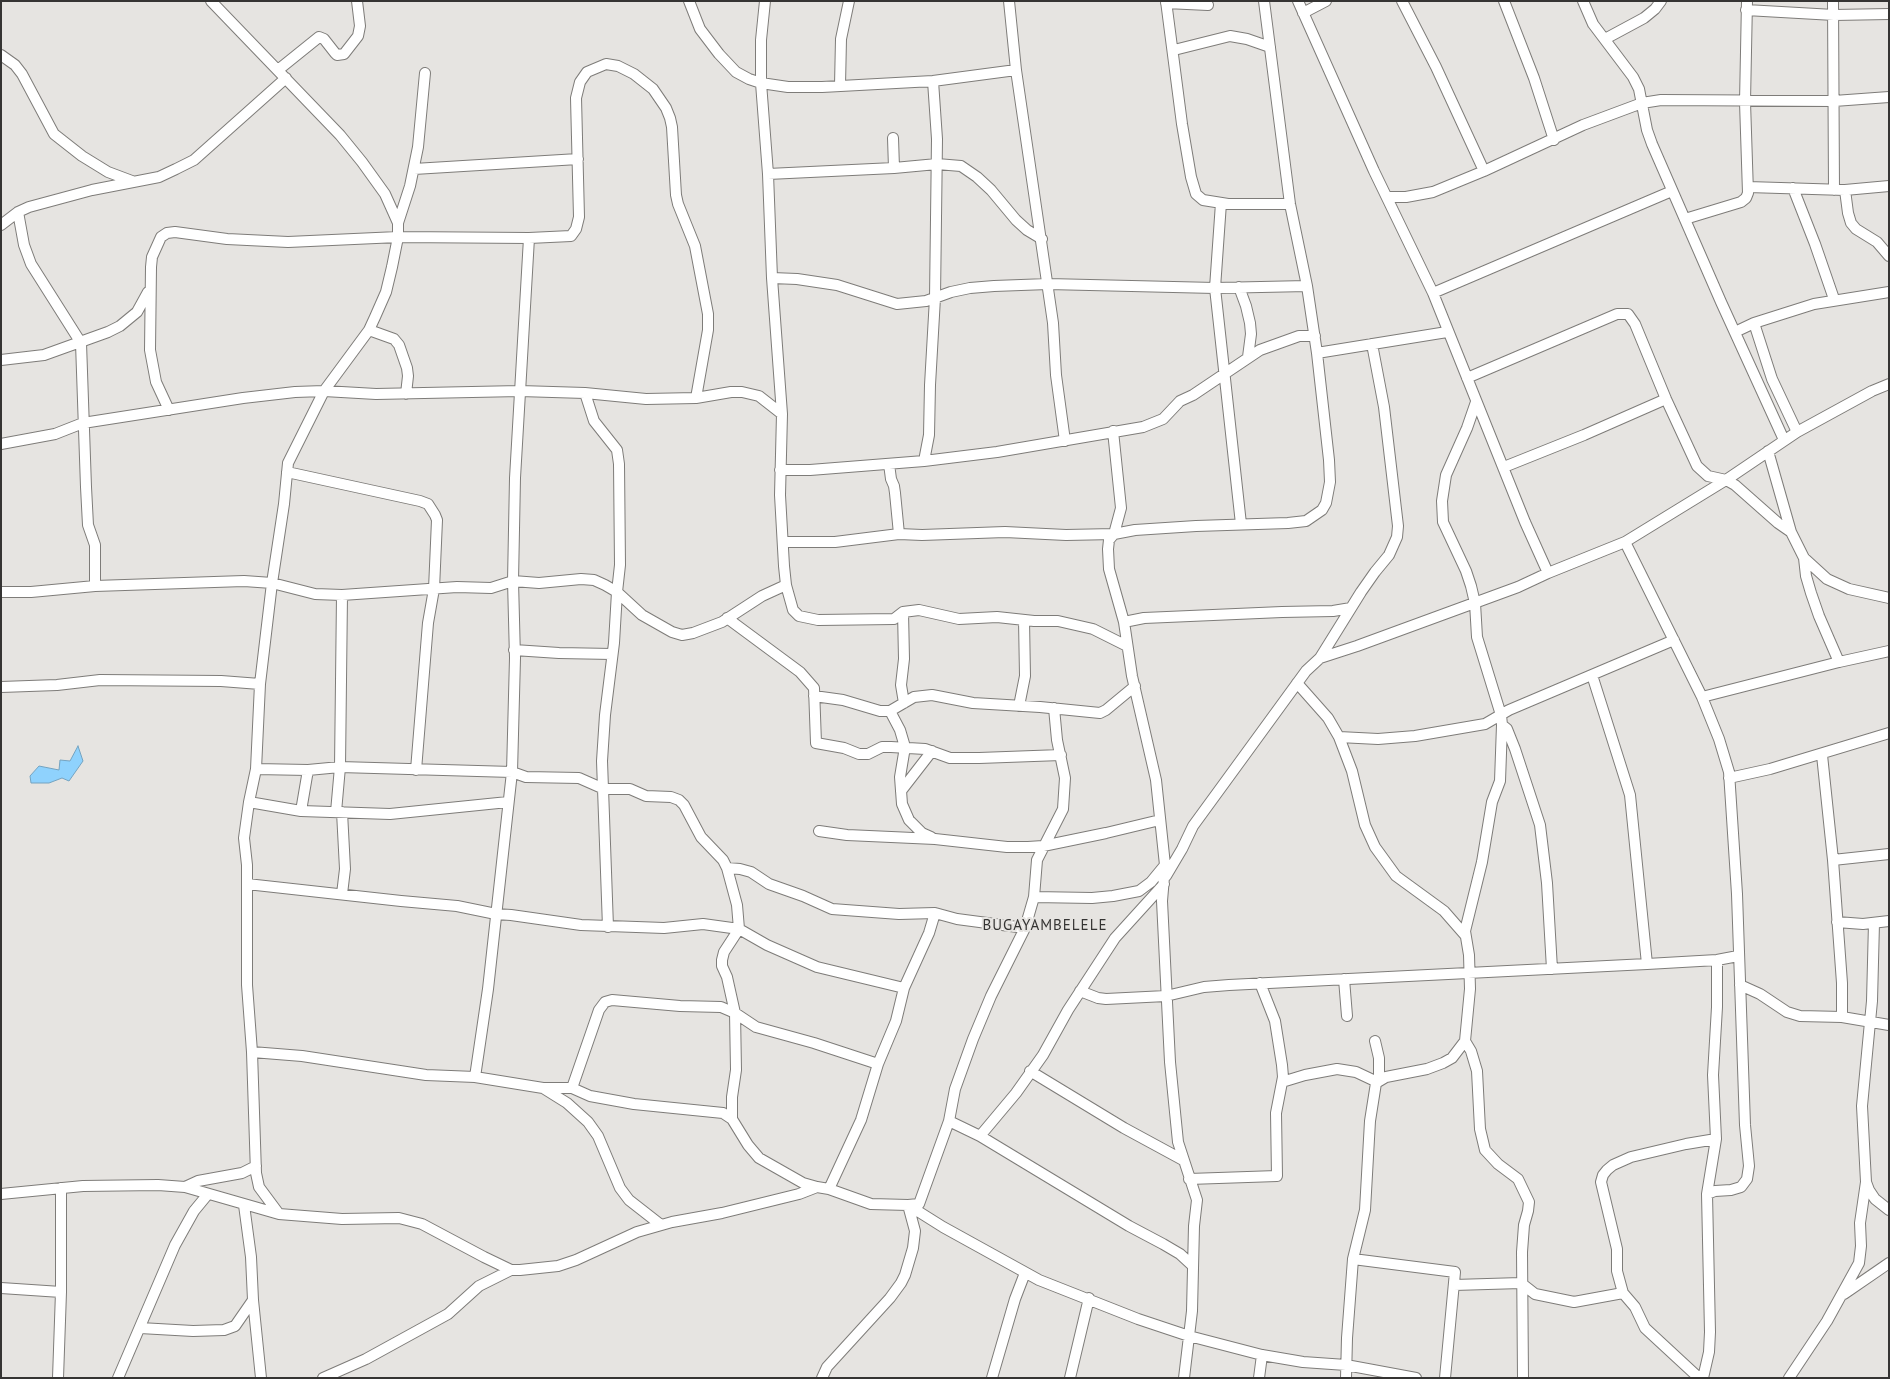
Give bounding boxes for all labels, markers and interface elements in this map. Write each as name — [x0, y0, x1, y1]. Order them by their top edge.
district label: BUGAYAMBELELE — [983, 917, 1107, 935]

